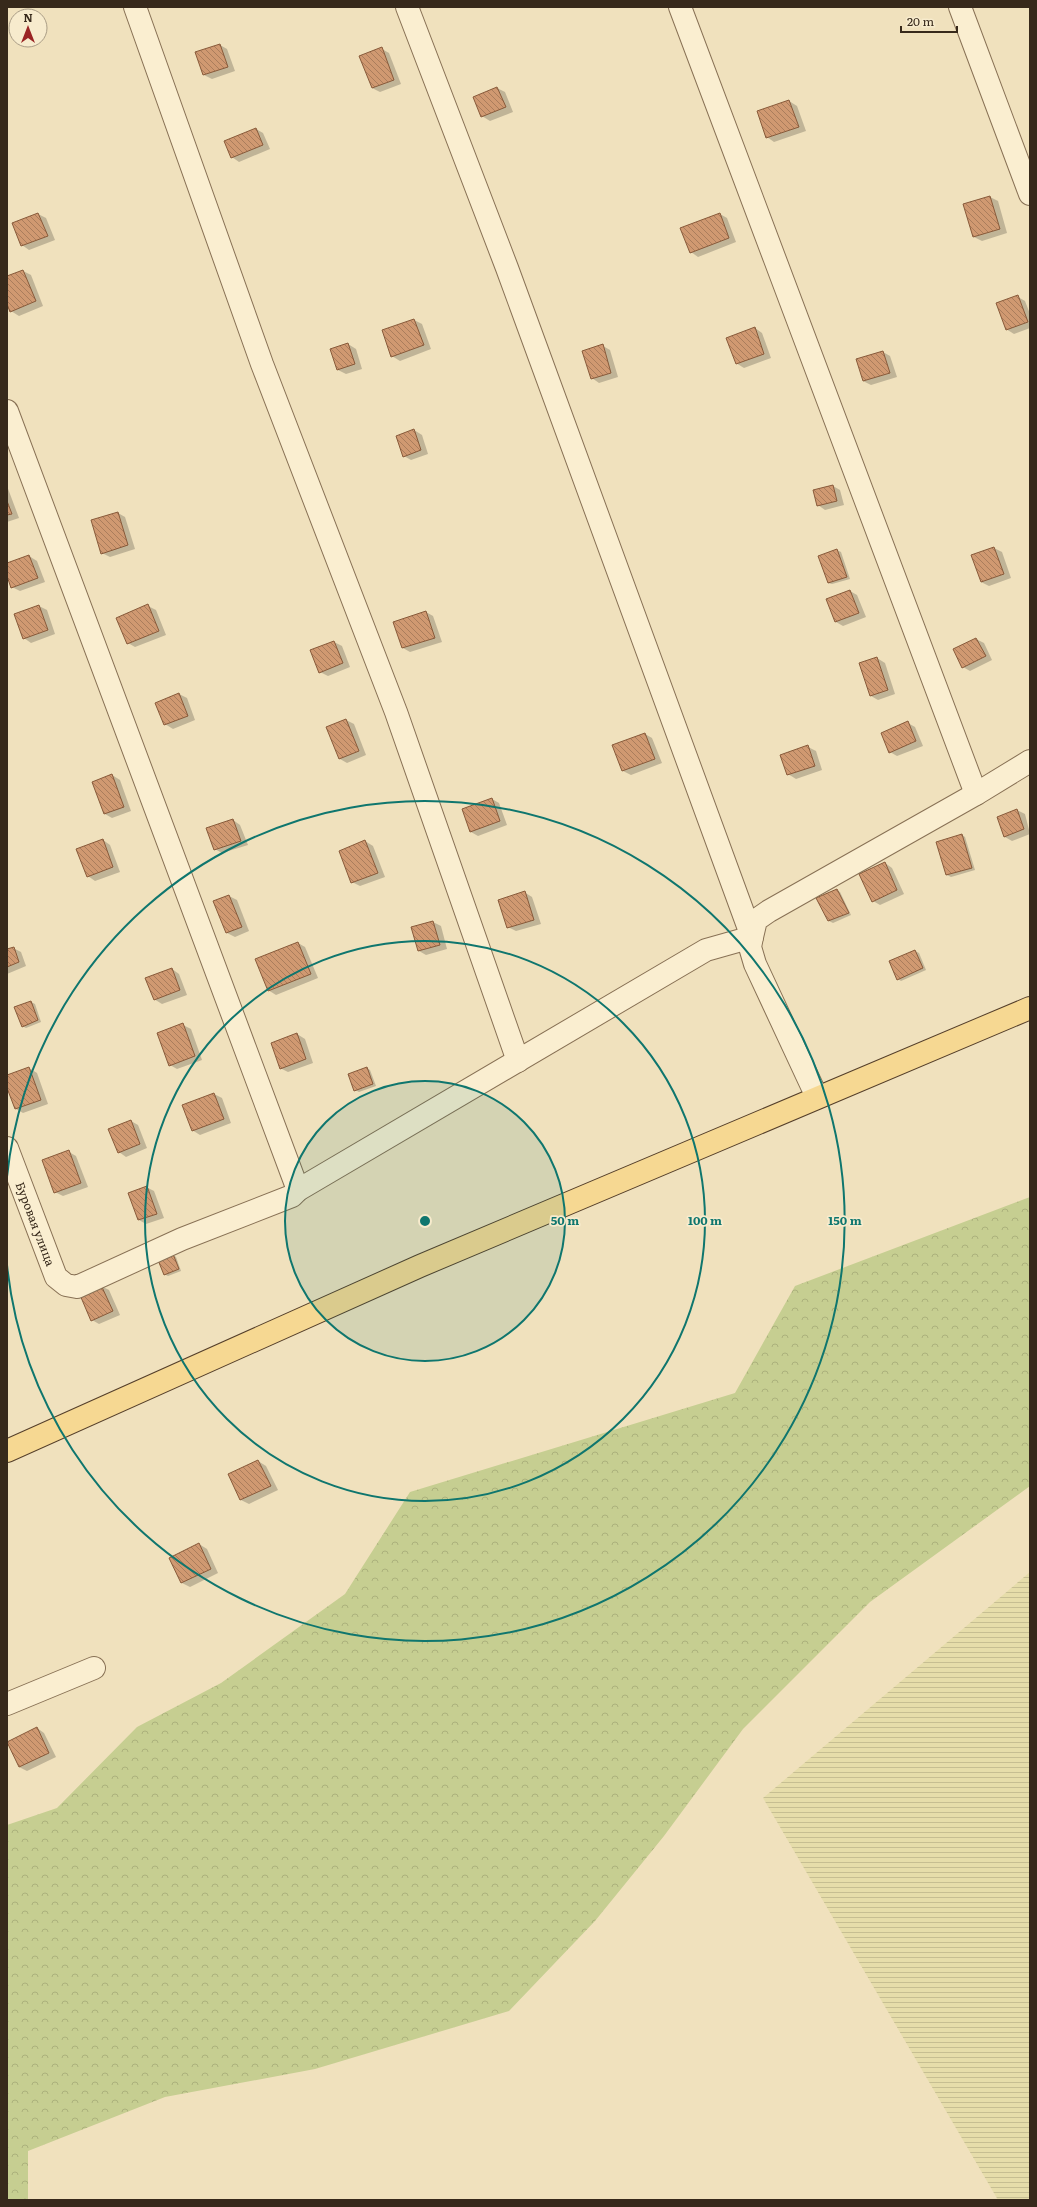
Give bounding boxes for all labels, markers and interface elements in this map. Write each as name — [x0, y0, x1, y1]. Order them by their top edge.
north arrow — [8, 8, 48, 48]
scale bar — [901, 8, 957, 34]
text: N — [23, 9, 33, 25]
text: 20 m — [907, 12, 934, 30]
street label: Буровая улица — [12, 1179, 60, 1269]
text: 50 m — [551, 1211, 579, 1229]
text: 100 m — [688, 1211, 722, 1229]
text: 150 m — [828, 1211, 862, 1229]
centre of rings — [418, 1214, 432, 1228]

